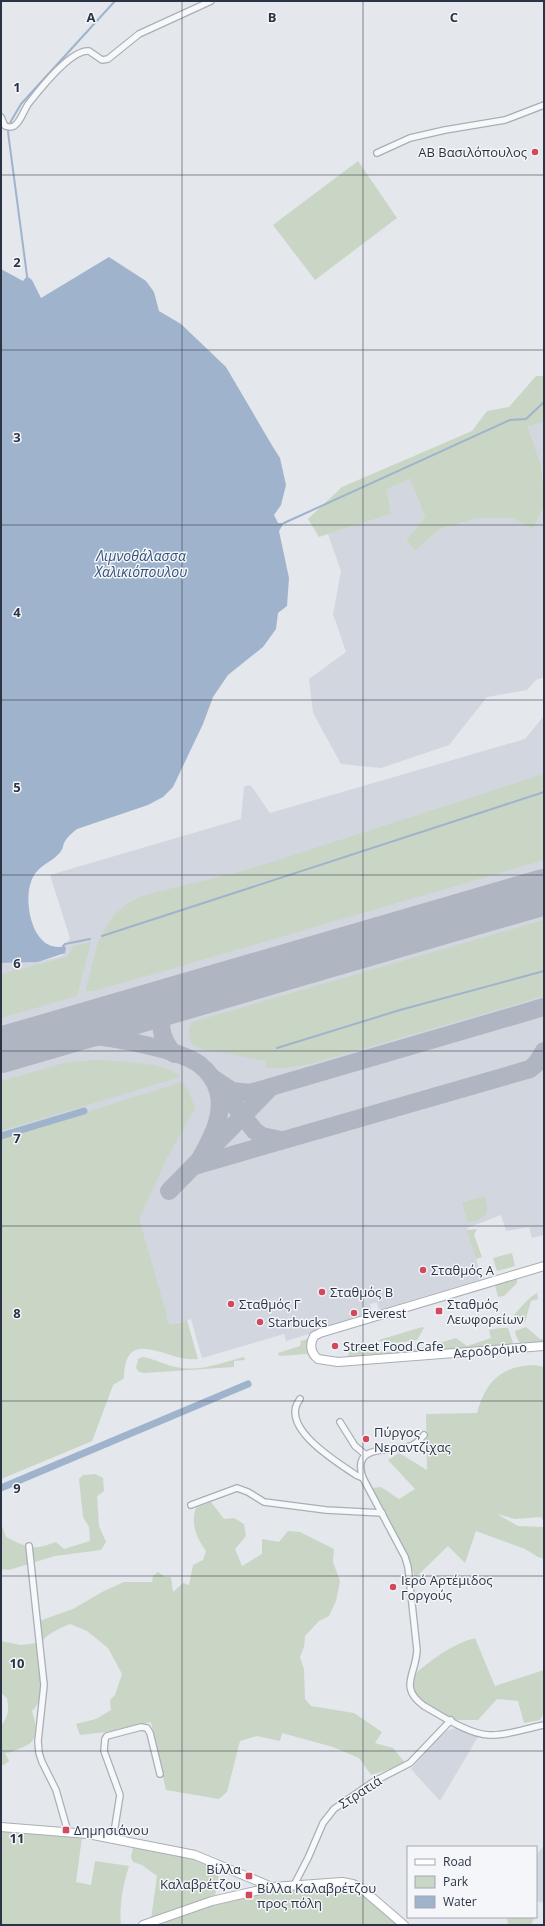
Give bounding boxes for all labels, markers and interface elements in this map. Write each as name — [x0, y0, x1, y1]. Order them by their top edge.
text: A — [87, 8, 96, 26]
text: B — [268, 8, 277, 26]
text: C — [450, 8, 458, 26]
text: 1 — [13, 78, 21, 96]
place label: ΑΒ Βασιλόπουλος — [418, 143, 527, 161]
marker: ΑΒ Βασιλόπουλος — [530, 147, 540, 157]
text: 2 — [13, 253, 21, 271]
text: 3 — [13, 428, 21, 446]
water label: Λιμνοθάλασσα Χαλικιόπουλου — [94, 546, 187, 581]
text: 4 — [13, 603, 21, 621]
text: 5 — [13, 778, 21, 796]
text: 6 — [13, 954, 21, 972]
text: 7 — [13, 1129, 21, 1147]
place label: Σταθμός Α — [431, 1261, 495, 1279]
marker: Σταθμός Α — [418, 1265, 428, 1275]
place label: Σταθμός B — [330, 1283, 393, 1301]
marker: Σταθμός B — [317, 1287, 327, 1297]
place label: Σταθμός Γ — [239, 1295, 301, 1313]
place label: Σταθμός Λεωφορείων — [447, 1295, 524, 1328]
marker: Σταθμός Γ — [226, 1299, 236, 1309]
text: 8 — [13, 1304, 21, 1322]
place label: Everest — [362, 1304, 407, 1322]
marker: Σταθμός Λεωφορείων — [434, 1306, 444, 1316]
marker: Everest — [349, 1308, 359, 1318]
place label: Starbucks — [268, 1313, 327, 1331]
marker: Starbucks — [255, 1317, 265, 1327]
place label: Street Food Cafe — [343, 1337, 443, 1355]
street label: Αεροδρόμιο — [452, 1338, 528, 1362]
marker: Street Food Cafe — [330, 1341, 340, 1351]
place label: Πύργος Νεραντζίχας — [374, 1423, 451, 1456]
marker: Πύργος Νεραντζίχας — [361, 1434, 371, 1444]
text: 9 — [13, 1479, 21, 1497]
place label: Ιερό Αρτέμιδος Γοργούς — [401, 1571, 493, 1604]
marker: Ιερό Αρτέμιδος Γοργούς — [388, 1582, 398, 1592]
text: 10 — [10, 1654, 24, 1672]
street label: Στρατιά — [335, 1771, 385, 1813]
place label: Δημησιάνου — [74, 1821, 149, 1839]
marker: Δημησιάνου — [61, 1825, 71, 1835]
text: 11 — [10, 1829, 24, 1847]
legend — [407, 1846, 537, 1918]
text: Road — [443, 1853, 472, 1870]
place label: Βίλλα Καλαβρέτζου — [160, 1860, 241, 1893]
marker: Βίλλα Καλαβρέτζου — [244, 1871, 254, 1881]
text: Park — [443, 1873, 469, 1890]
place label: Βίλλα Καλαβρέτζου προς πόλη — [257, 1879, 376, 1912]
marker: Βίλλα Καλαβρέτζου προς πόλη — [244, 1890, 254, 1900]
text: Water — [443, 1893, 477, 1910]

